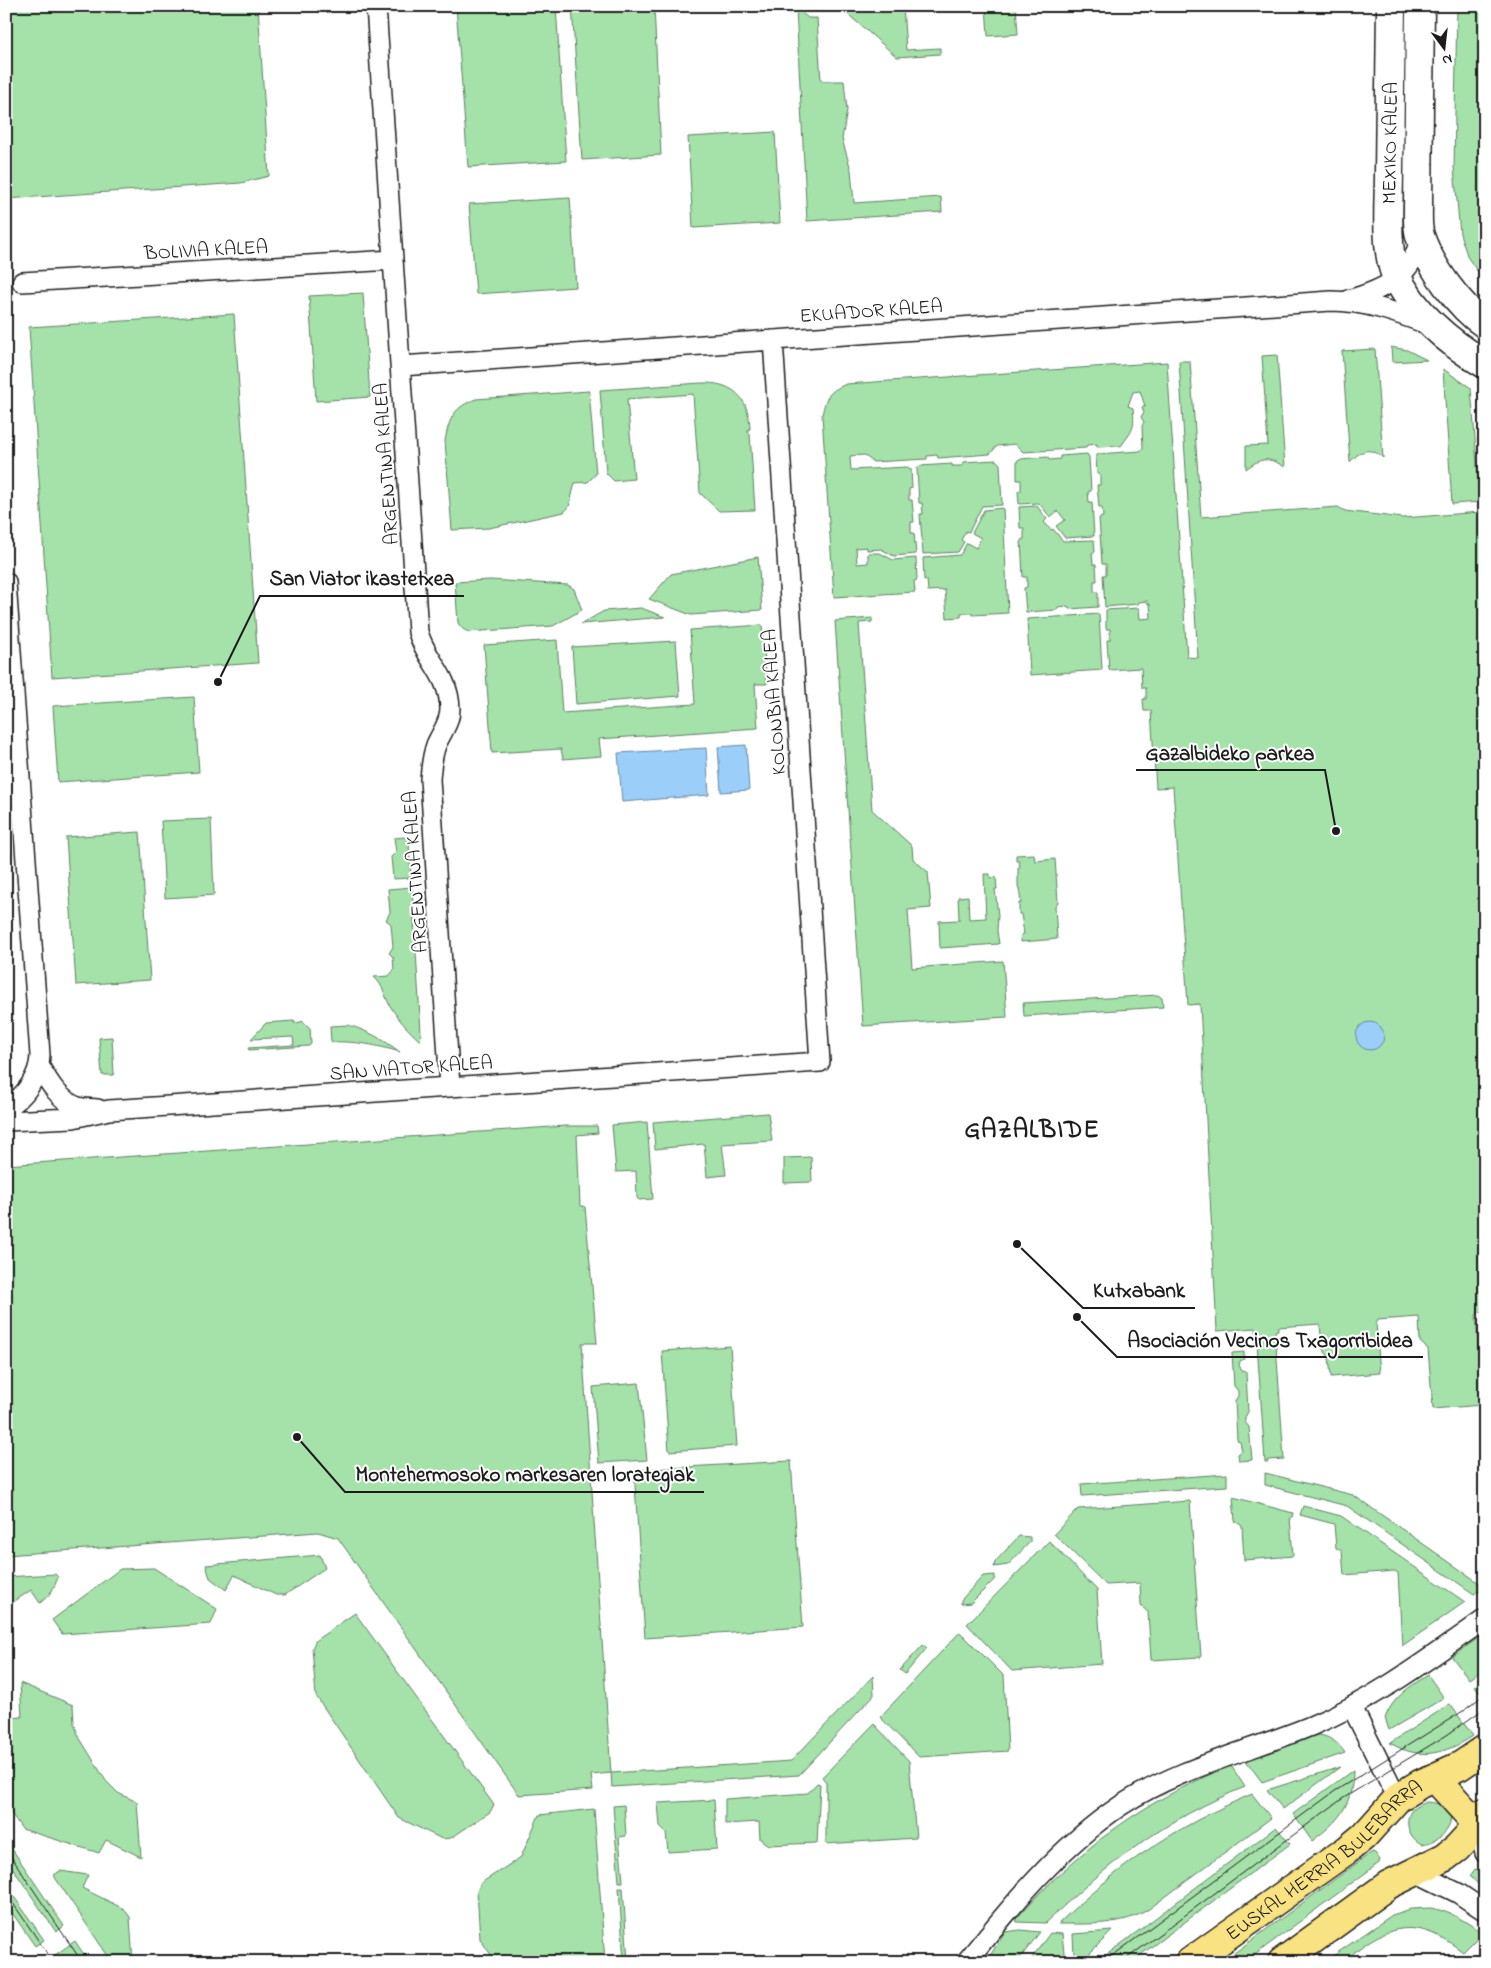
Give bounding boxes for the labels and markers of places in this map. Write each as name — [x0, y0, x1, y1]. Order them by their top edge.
callout: San Viator ikastetxea — [260, 560, 464, 596]
callout: Gazalbideko parkea — [1136, 734, 1325, 770]
callout: Kutxabank — [1083, 1272, 1195, 1308]
callout: Asociación Vecinos Txagorribidea — [1117, 1321, 1423, 1357]
callout: Montehermosoko markesaren lorategiak — [345, 1456, 704, 1492]

